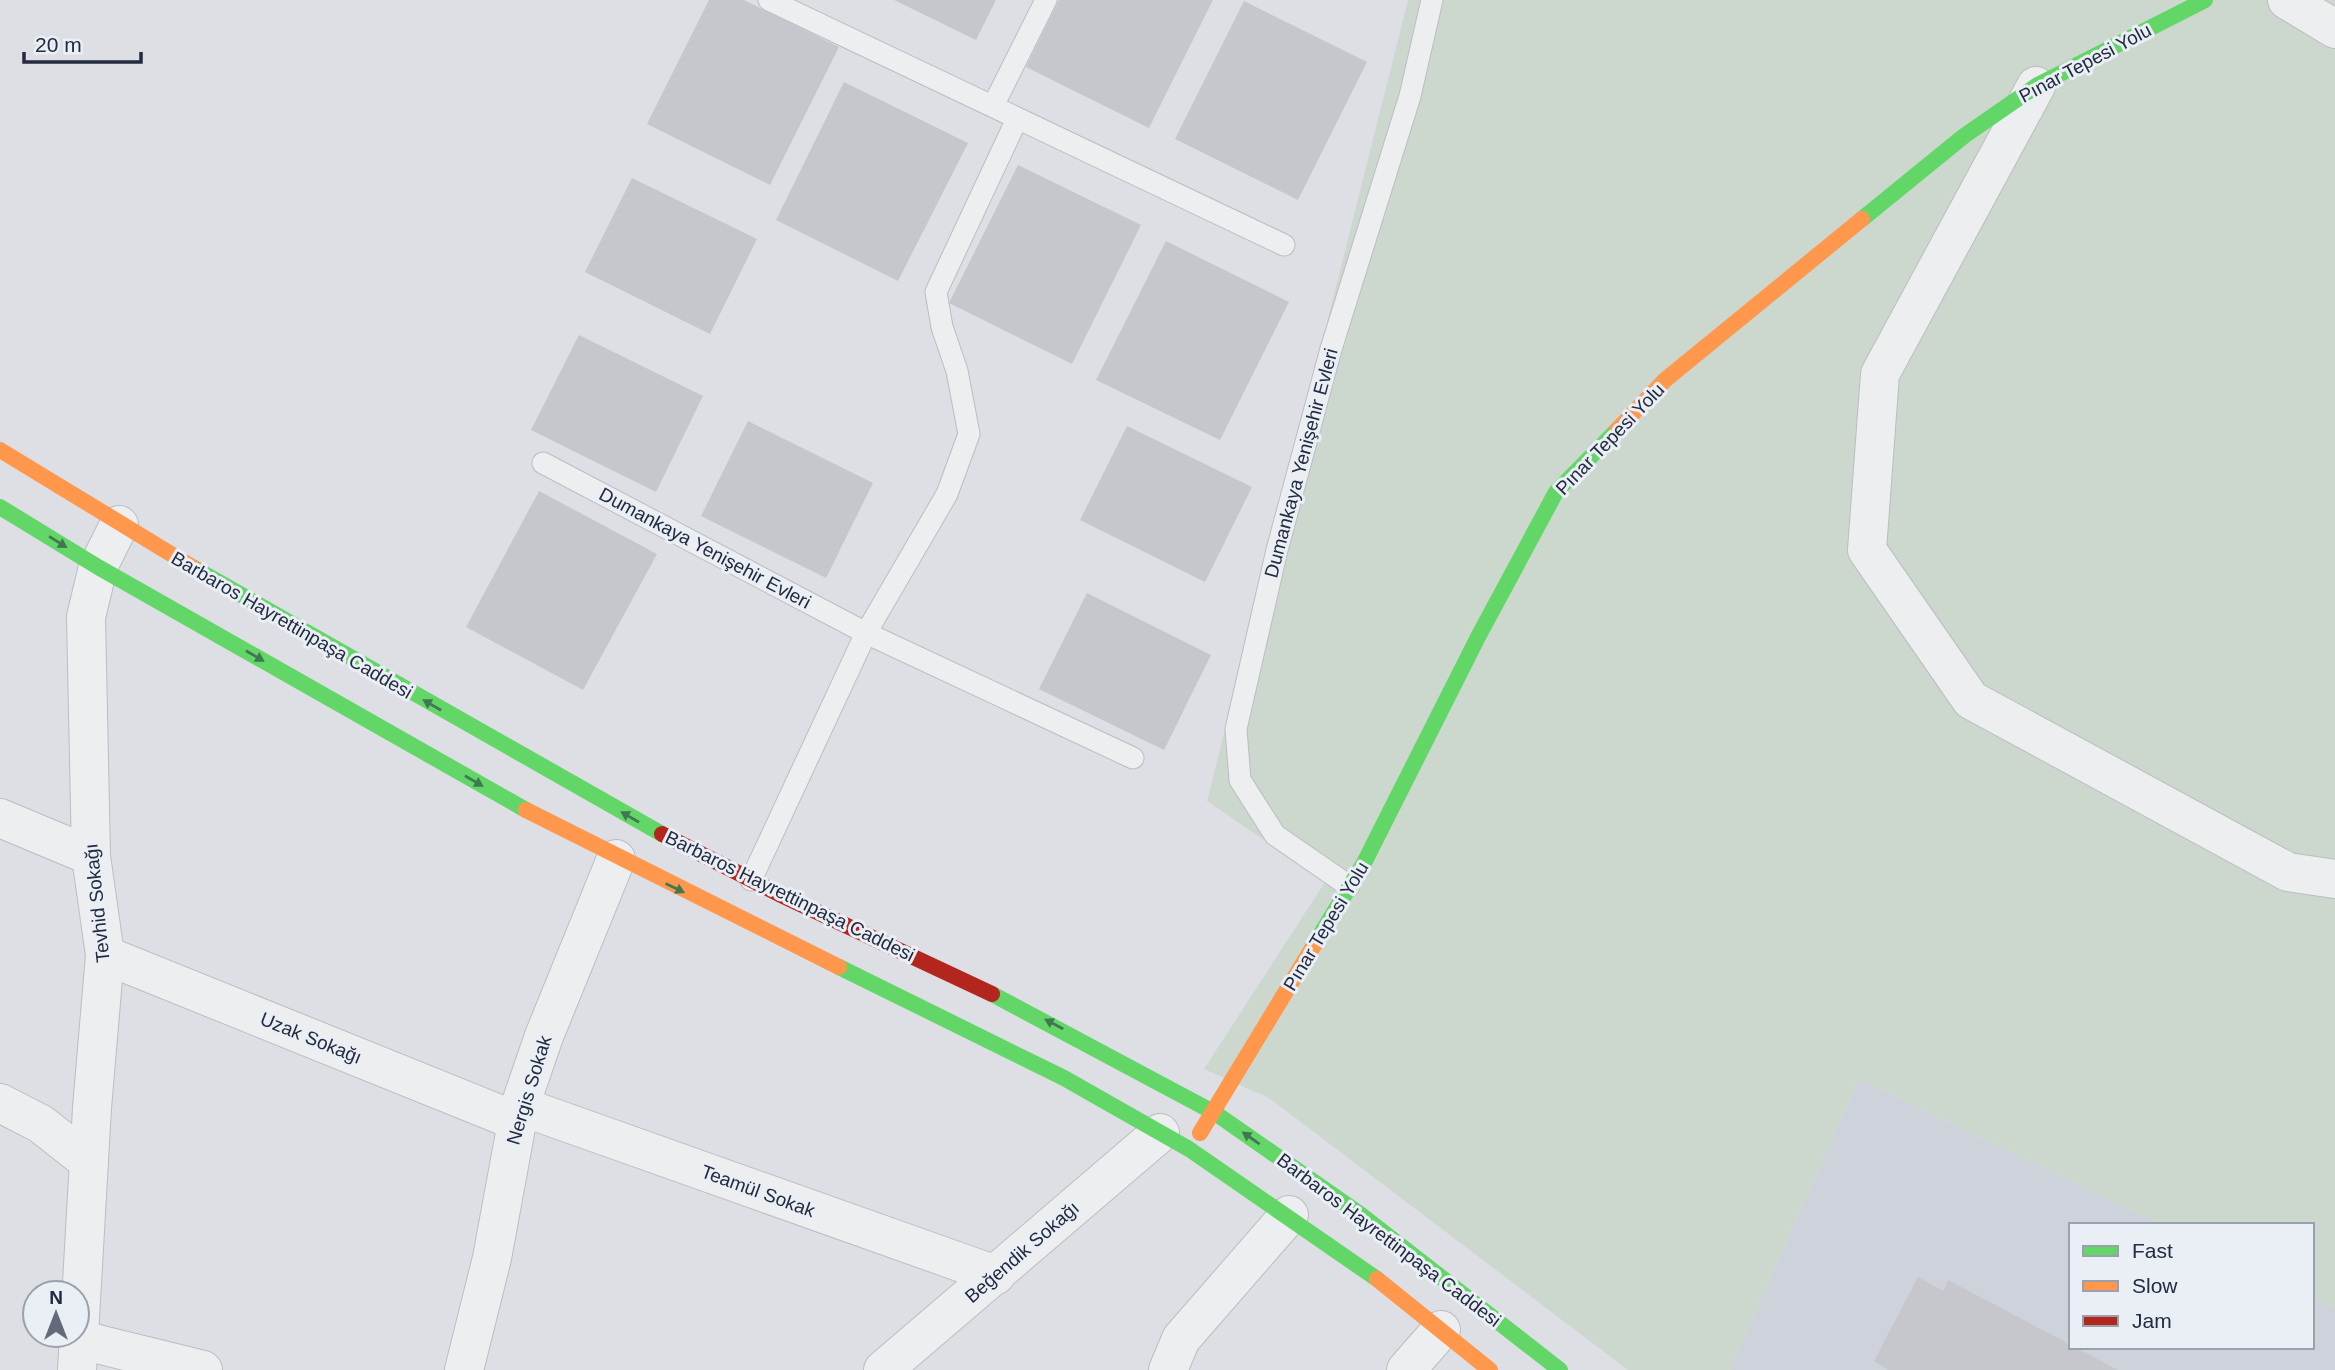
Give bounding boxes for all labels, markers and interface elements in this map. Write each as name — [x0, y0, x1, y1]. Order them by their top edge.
street label: Pınar Tepesi Yolu — [2015, 19, 2155, 107]
scale bar — [24, 21, 142, 65]
text: 20 m — [35, 33, 82, 56]
street label: Dumankaya Yenişehir Evleri — [1260, 346, 1342, 580]
street label: Pınar Tepesi Yolu — [1552, 379, 1668, 499]
street label: Dumankaya Yenişehir Evleri — [596, 483, 814, 613]
one-way arrow — [48, 536, 68, 549]
street label: Barbaros Hayrettinpaşa Caddesi — [168, 547, 416, 703]
one-way arrow — [245, 650, 265, 662]
one-way arrow — [422, 699, 441, 711]
one-way arrow — [465, 774, 484, 787]
one-way arrow — [620, 811, 639, 823]
street label: Barbaros Hayrettinpaşa Caddesi — [662, 826, 918, 966]
street label: Tevhid Sokağı — [80, 843, 114, 963]
street label: Pınar Tepesi Yolu — [1279, 858, 1373, 994]
one-way arrow — [665, 882, 685, 894]
street label: Uzak Sokağı — [257, 1008, 365, 1068]
one-way arrow — [1044, 1019, 1064, 1030]
street label: Nergis Sokak — [502, 1032, 556, 1147]
one-way arrow — [1242, 1131, 1260, 1145]
street label: Barbaros Hayrettinpaşa Caddesi — [1273, 1149, 1505, 1331]
street label: Teamül Sokak — [698, 1161, 818, 1221]
street label: Beğendik Sokağı — [961, 1197, 1083, 1307]
legend — [2069, 1223, 2314, 1349]
text: Fast — [2132, 1239, 2173, 1262]
text: Slow — [2132, 1274, 2178, 1297]
north arrow — [21, 1279, 91, 1349]
text: N — [49, 1287, 63, 1308]
text: Jam — [2132, 1309, 2172, 1332]

